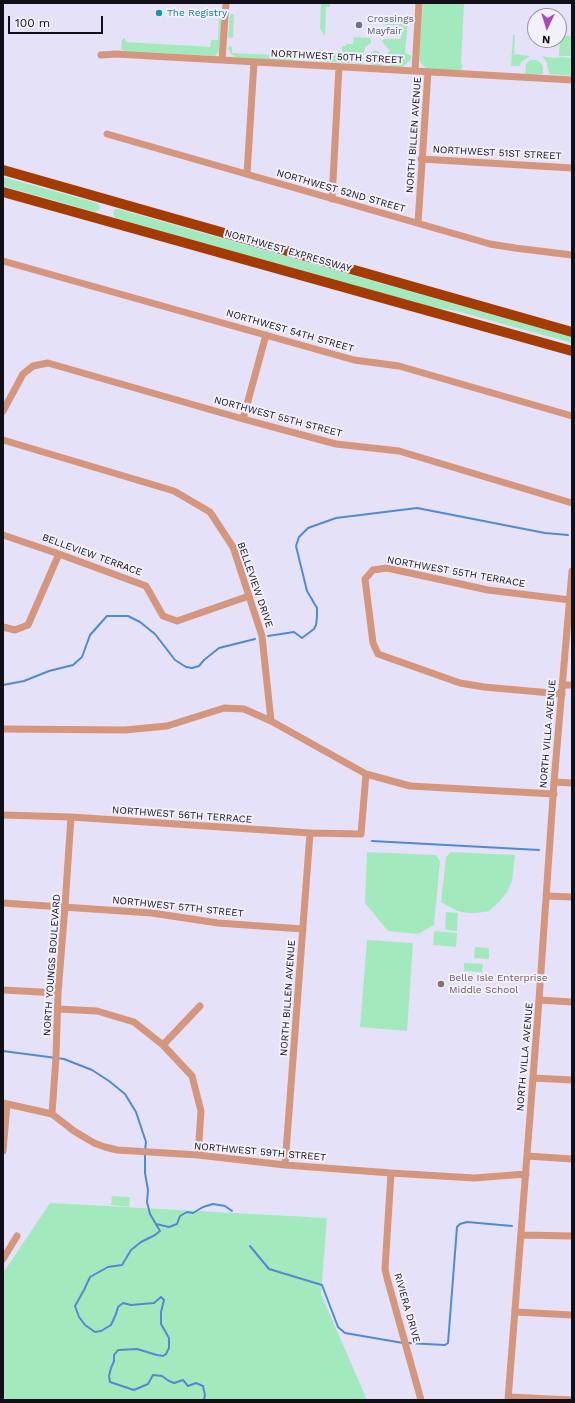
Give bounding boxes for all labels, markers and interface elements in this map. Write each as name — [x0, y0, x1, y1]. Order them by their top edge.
place label: The Registry — [167, 7, 227, 19]
scale bar — [10, 8, 105, 34]
marker: The Registry — [154, 8, 164, 18]
north arrow — [527, 8, 567, 48]
place label: Crossings Mayfair — [367, 13, 414, 36]
text: 100 m — [15, 16, 50, 30]
marker: Crossings Mayfair — [354, 20, 364, 30]
text: N — [542, 33, 551, 46]
street label: NORTHWEST 50TH STREET — [270, 48, 404, 66]
street label: NORTH BILLEN AVENUE — [404, 77, 424, 193]
street label: NORTHWEST 51ST STREET — [432, 144, 562, 162]
street label: NORTHWEST 52ND STREET — [275, 167, 407, 215]
street label: NORTHWEST EXPRESSWAY — [223, 227, 353, 275]
street label: NORTHWEST 54TH STREET — [225, 307, 355, 355]
street label: NORTHWEST 55TH STREET — [213, 394, 343, 440]
street label: BELLEVIEW TERRACE — [40, 531, 144, 579]
street label: BELLEVIEW DRIVE — [235, 541, 275, 629]
street label: NORTHWEST 55TH TERRACE — [386, 554, 526, 590]
street label: NORTH VILLA AVENUE — [537, 679, 559, 789]
street label: NORTHWEST 56TH TERRACE — [112, 804, 252, 826]
street label: NORTH YOUNGS BOULEVARD — [41, 894, 63, 1036]
street label: NORTHWEST 57TH STREET — [112, 894, 244, 920]
street label: NORTH BILLEN AVENUE — [278, 940, 298, 1056]
place label: Belle Isle Enterprise Middle School — [449, 972, 548, 996]
marker: Belle Isle Enterprise Middle School — [436, 979, 446, 989]
street label: NORTH VILLA AVENUE — [514, 1002, 536, 1112]
street label: NORTHWEST 59TH STREET — [193, 1140, 327, 1164]
street label: RIVIERA DRIVE — [391, 1272, 423, 1344]

